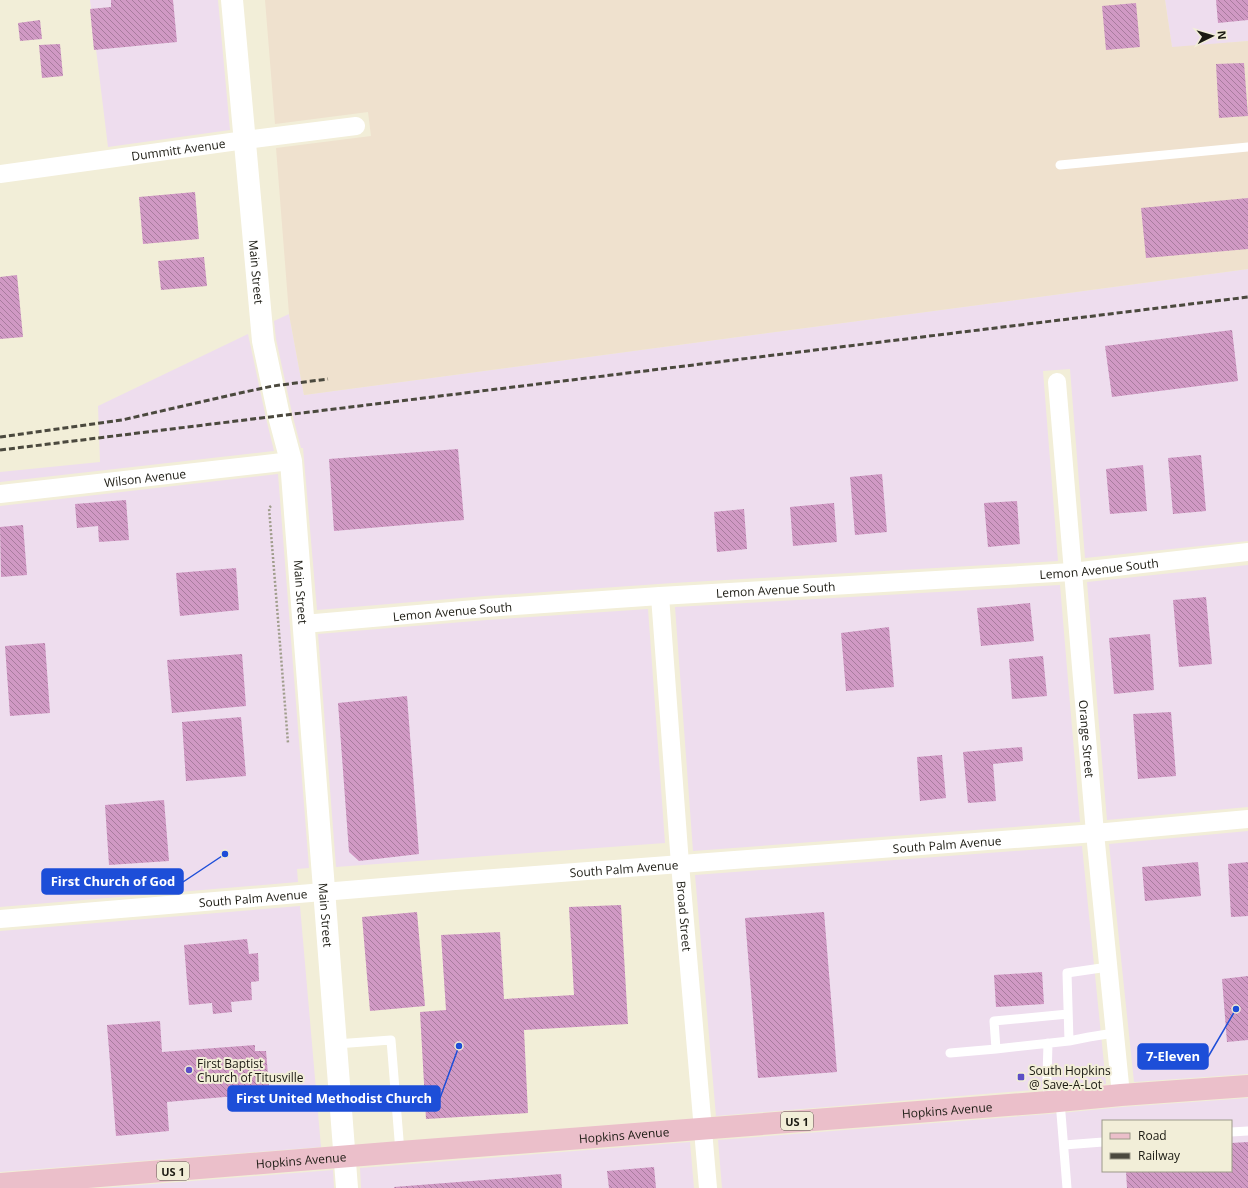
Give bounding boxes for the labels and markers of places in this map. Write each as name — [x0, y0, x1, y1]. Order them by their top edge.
callout: First Church of God — [42, 869, 183, 894]
callout: 7-Eleven — [1138, 1044, 1208, 1069]
place label: First Baptist Church of Titusville — [197, 1055, 304, 1086]
place label: South Hopkins @ Save-A-Lot — [1029, 1062, 1111, 1093]
marker: First Baptist Church of Titusville — [184, 1065, 194, 1075]
marker: South Hopkins @ Save-A-Lot — [1016, 1072, 1026, 1082]
callout: First United Methodist Church — [228, 1086, 440, 1111]

